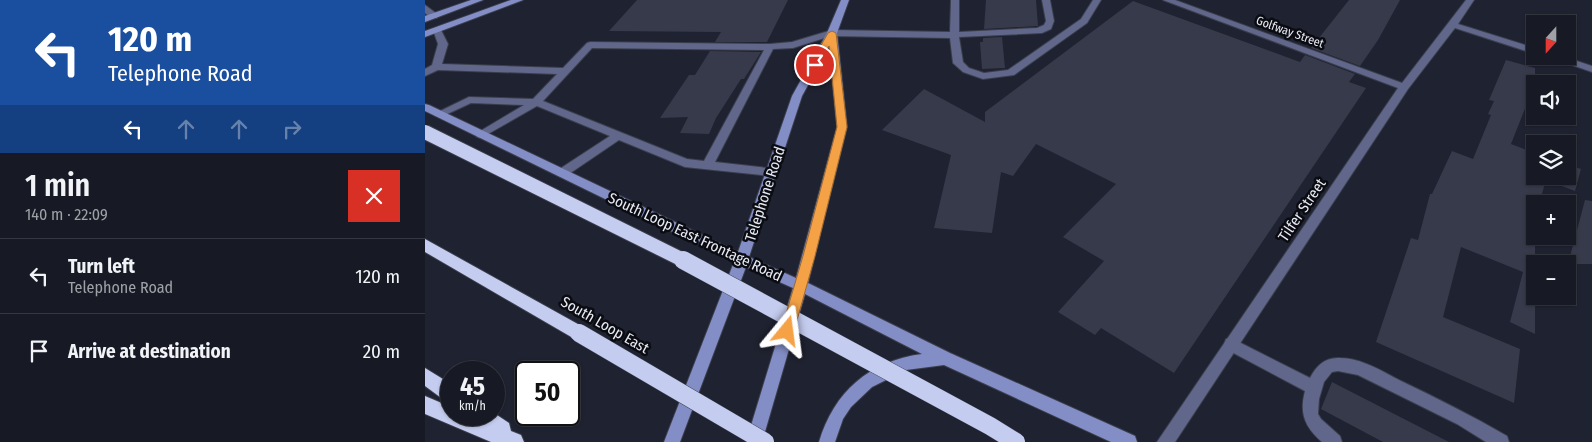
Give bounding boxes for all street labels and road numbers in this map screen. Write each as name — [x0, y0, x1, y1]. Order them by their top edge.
street label: Golfway Street — [1254, 13, 1326, 51]
street label: Telephone Road — [741, 144, 789, 244]
street label: Tilfer Street — [1274, 175, 1330, 245]
street label: South Loop East Frontage Road — [605, 189, 785, 285]
street label: South Loop East — [558, 293, 652, 357]

